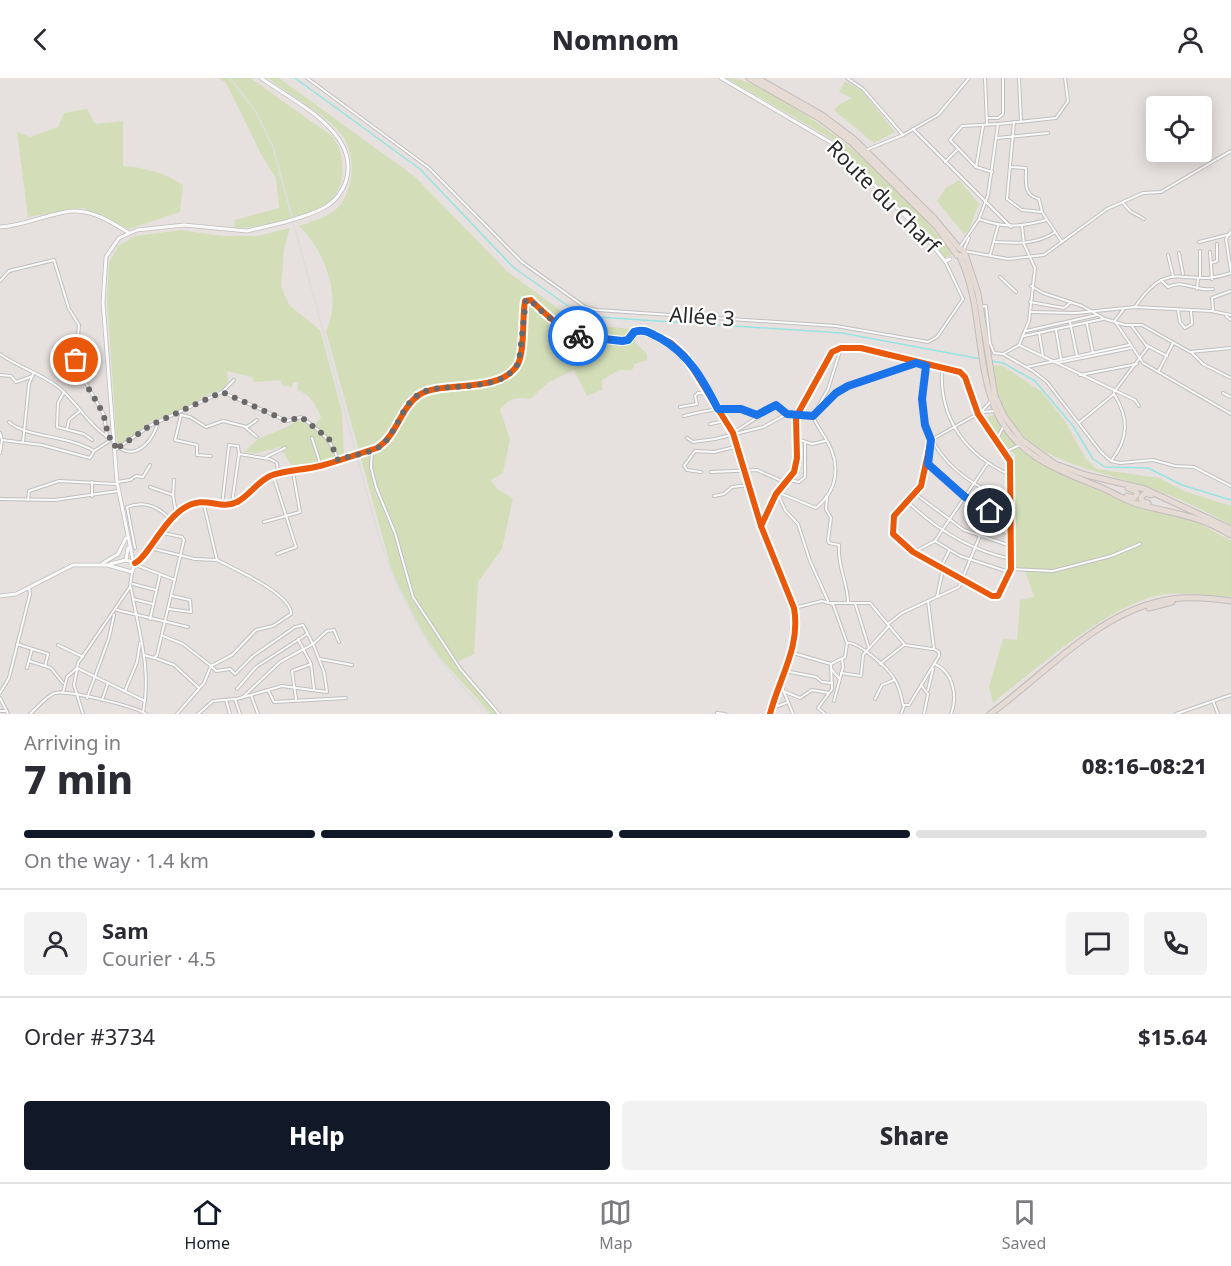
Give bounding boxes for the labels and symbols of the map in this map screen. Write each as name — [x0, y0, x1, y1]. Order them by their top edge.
street label: Route du Charf — [821, 134, 948, 260]
street label: Allée 3 — [668, 300, 736, 332]
courier — [548, 306, 608, 366]
pin — [50, 334, 101, 385]
pin — [964, 485, 1015, 536]

